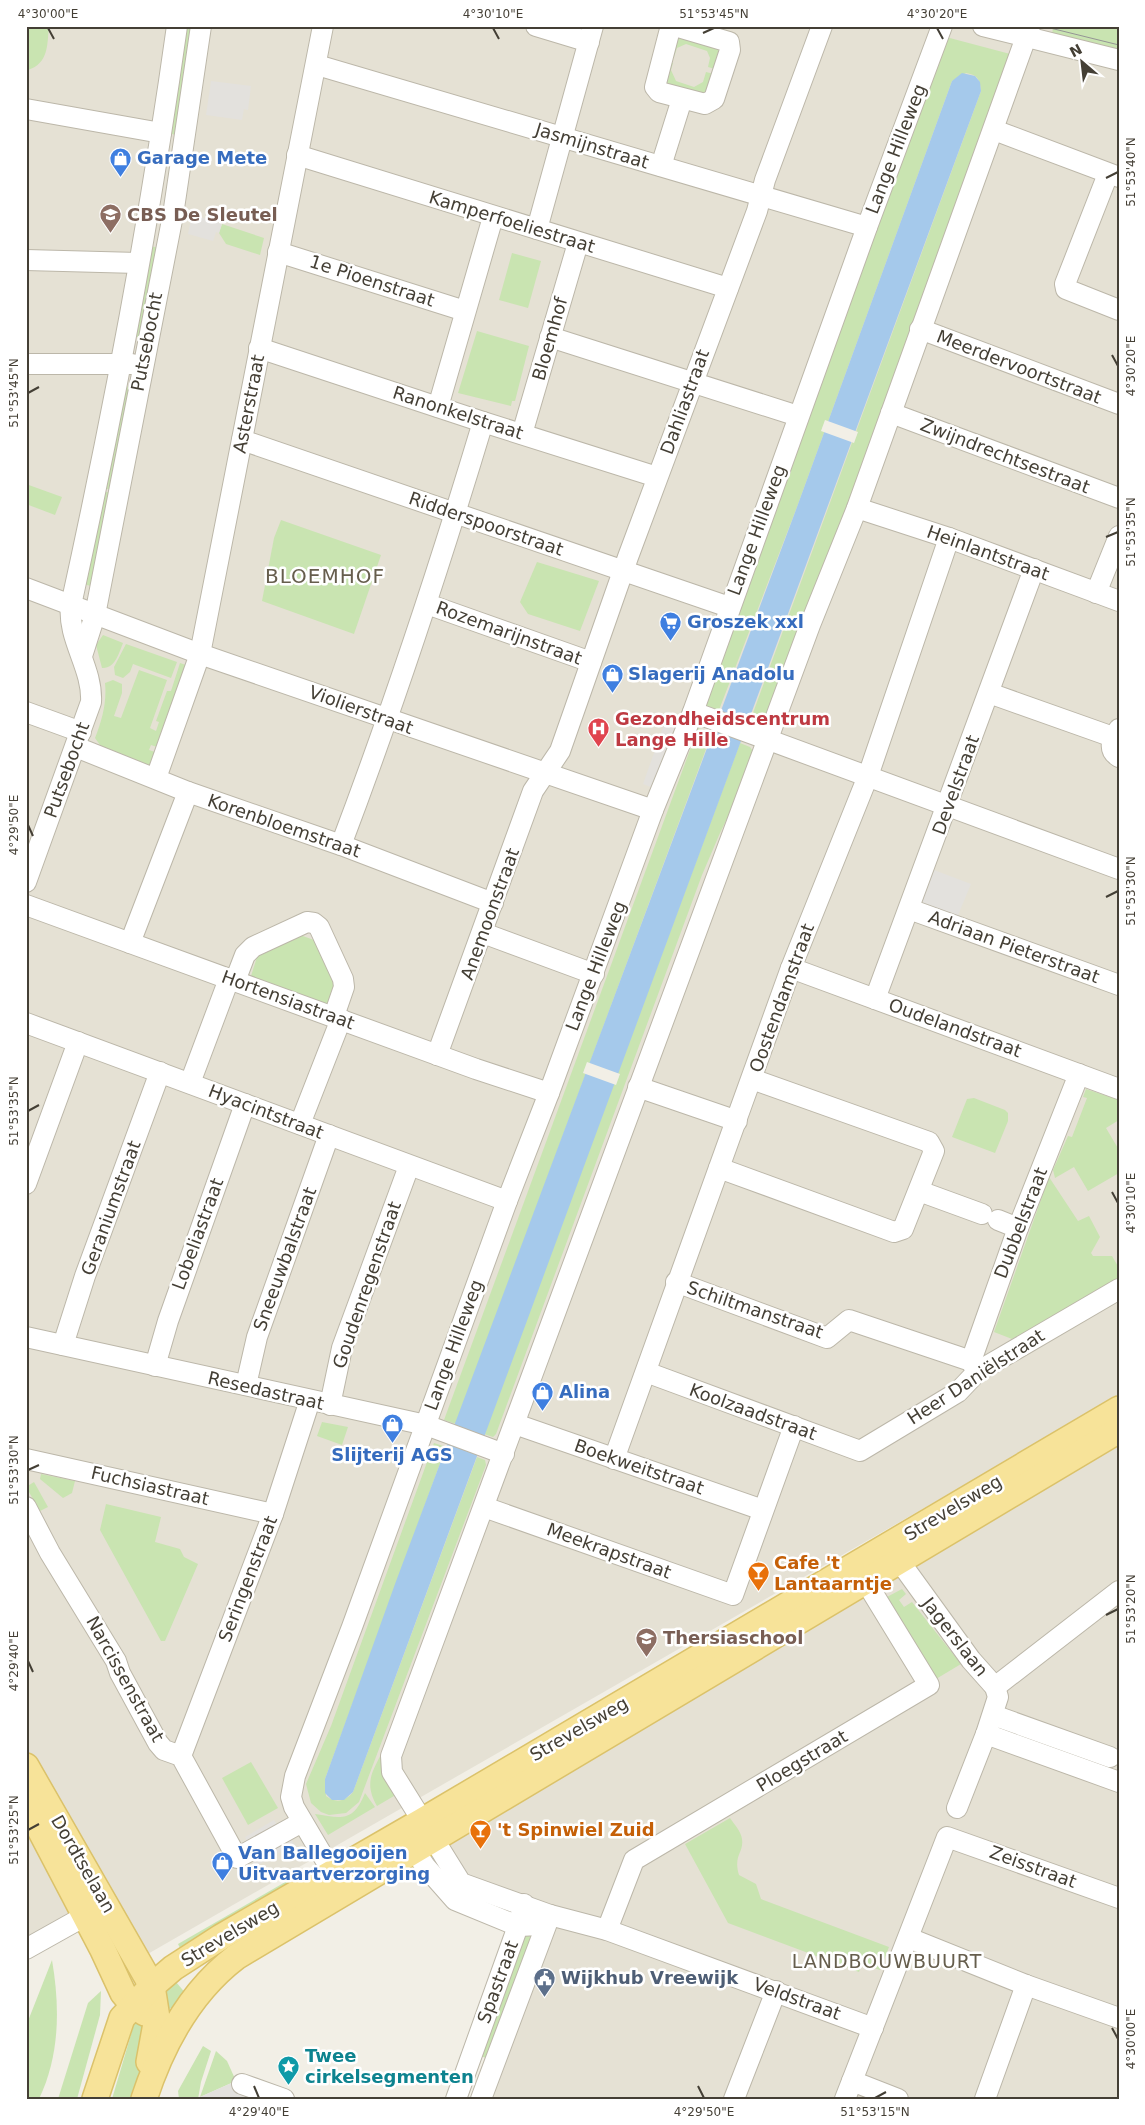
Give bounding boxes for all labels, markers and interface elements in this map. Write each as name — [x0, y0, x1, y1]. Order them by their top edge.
text: 4°30'00"E — [18, 7, 78, 21]
text: 4°30'10"E — [463, 7, 523, 21]
text: 51°53'45"N — [679, 7, 749, 21]
text: 4°30'20"E — [907, 7, 967, 21]
north arrow — [1058, 38, 1108, 88]
text: N — [1067, 41, 1085, 60]
street label: Lange Hilleweg — [861, 81, 930, 217]
street label: Jasmijnstraat — [532, 118, 651, 173]
text: 51°53'40"N — [1124, 137, 1138, 207]
shop icon: Garage Mete — [109, 146, 133, 177]
place label: Garage Mete — [137, 147, 267, 168]
street label: Kamperfoeliestraat — [427, 186, 598, 257]
school or university icon: CBS De Sleutel — [99, 203, 123, 234]
place label: CBS De Sleutel — [127, 204, 278, 225]
street label: 1e Pioenstraat — [307, 250, 437, 311]
street label: Putsebocht — [127, 291, 166, 393]
street label: Bloemhof — [528, 294, 572, 383]
street label: Meerdervoortstraat — [934, 325, 1105, 408]
text: 4°30'20"E — [1124, 336, 1138, 396]
street label: Dahliastraat — [656, 346, 713, 457]
street label: Asterstraat — [229, 353, 268, 455]
text: 51°53'45"N — [7, 358, 21, 428]
street label: Ranonkelstraat — [390, 382, 526, 443]
street label: Zwijndrechtsestraat — [918, 414, 1093, 498]
street label: Lange Hilleweg — [723, 462, 790, 598]
street label: Ridderspoorstraat — [406, 487, 566, 560]
text: 51°53'35"N — [1124, 497, 1138, 567]
street label: Heinlantstraat — [924, 521, 1052, 584]
district label: BLOEMHOF — [265, 564, 385, 588]
street label: Rozemarijnstraat — [433, 596, 585, 669]
supermarket icon: Groszek xxl — [659, 610, 683, 641]
place label: Groszek xxl — [687, 611, 804, 632]
shop icon: Slagerij Anadolu — [600, 662, 624, 693]
place label: Slagerij Anadolu — [628, 663, 795, 684]
street label: Violierstraat — [306, 681, 416, 738]
place label: Gezondheidscentrum Lange Hille — [615, 708, 830, 750]
hospital icon: Gezondheidscentrum Lange Hille — [587, 717, 611, 748]
street label: Putsebocht — [40, 719, 94, 821]
street label: Develstraat — [928, 732, 983, 838]
street label: Korenbloemstraat — [205, 789, 363, 862]
text: 4°29'50"E — [7, 795, 21, 855]
street label: Anemoonstraat — [456, 845, 523, 983]
text: 51°53'30"N — [1124, 856, 1138, 926]
street label: Lange Hilleweg — [561, 898, 630, 1034]
street label: Adriaan Pieterstraat — [926, 906, 1102, 987]
street label: Oostendamstraat — [745, 920, 818, 1075]
street label: Hortensiastraat — [219, 966, 357, 1033]
street label: Oudelandstraat — [886, 994, 1024, 1061]
text: 51°53'35"N — [7, 1076, 21, 1146]
street label: Hyacintstraat — [206, 1080, 327, 1143]
street label: Geraniumstraat — [76, 1138, 145, 1278]
street label: Dubbelstraat — [990, 1164, 1051, 1281]
text: 4°30'10"E — [1124, 1173, 1138, 1233]
street label: Lobeliastraat — [168, 1175, 227, 1292]
street label: Sneeuwbalstraat — [249, 1184, 320, 1334]
street label: Goudenregenstraat — [328, 1199, 405, 1371]
street label: Schiltmanstraat — [684, 1276, 826, 1343]
street label: Lange Hilleweg — [420, 1277, 487, 1413]
street label: Heer Daniëlstraat — [903, 1324, 1048, 1429]
street label: Resedastraat — [206, 1367, 326, 1414]
street label: Koolzaadstraat — [687, 1379, 820, 1444]
shop icon: Alina — [531, 1380, 555, 1411]
place label: Alina — [559, 1381, 610, 1402]
shop icon: Slijterij AGS — [380, 1413, 404, 1444]
text: 51°53'30"N — [7, 1435, 21, 1505]
street label: Boekweitstraat — [572, 1435, 707, 1499]
place label: Slijterij AGS — [331, 1444, 453, 1465]
street label: Fuchsiastraat — [89, 1462, 211, 1509]
street label: Strevelsweg — [900, 1470, 1005, 1545]
street label: Seringenstraat — [214, 1513, 281, 1645]
street label: Meekrapstraat — [544, 1518, 674, 1583]
place label: Cafe 't Lantaarntje — [774, 1552, 892, 1594]
bar icon: Cafe 't Lantaarntje — [746, 1561, 770, 1592]
text: 51°53'20"N — [1124, 1574, 1138, 1644]
street label: Jagerslaan — [918, 1592, 993, 1680]
street label: Narcissenstraat — [82, 1612, 169, 1745]
school or university icon: Thersiaschool — [635, 1626, 659, 1657]
place label: Thersiaschool — [663, 1627, 803, 1648]
text: 4°29'40"E — [7, 1631, 21, 1691]
street label: Strevelsweg — [526, 1692, 632, 1765]
street label: Ploegstraat — [752, 1725, 851, 1796]
text: 51°53'25"N — [7, 1795, 21, 1865]
street label: Dordtselaan — [47, 1811, 120, 1916]
bar icon: 't Spinwiel Zuid — [469, 1818, 493, 1849]
place label: 't Spinwiel Zuid — [497, 1819, 655, 1840]
street label: Zeisstraat — [987, 1841, 1079, 1892]
place label: Van Ballegooijen Uitvaartverzorging — [238, 1842, 430, 1884]
shop icon: Van Ballegooijen Uitvaartverzorging — [210, 1851, 234, 1882]
street label: Strevelsweg — [177, 1896, 282, 1971]
street label: Spastraat — [473, 1937, 522, 2026]
district label: LANDBOUWBUURT — [792, 1950, 982, 1972]
public building icon: Wijkhub Vreewijk — [533, 1966, 557, 1997]
place label: Wijkhub Vreewijk — [561, 1967, 739, 1988]
street label: Veldstraat — [751, 1973, 844, 2024]
text: 4°30'00"E — [1124, 2009, 1138, 2069]
place label: Twee cirkelsegmenten — [305, 2045, 474, 2087]
place icon: Twee cirkelsegmenten — [277, 2054, 301, 2085]
text: 4°29'40"E — [229, 2105, 289, 2119]
text: 4°29'50"E — [674, 2105, 734, 2119]
text: 51°53'15"N — [840, 2105, 910, 2119]

